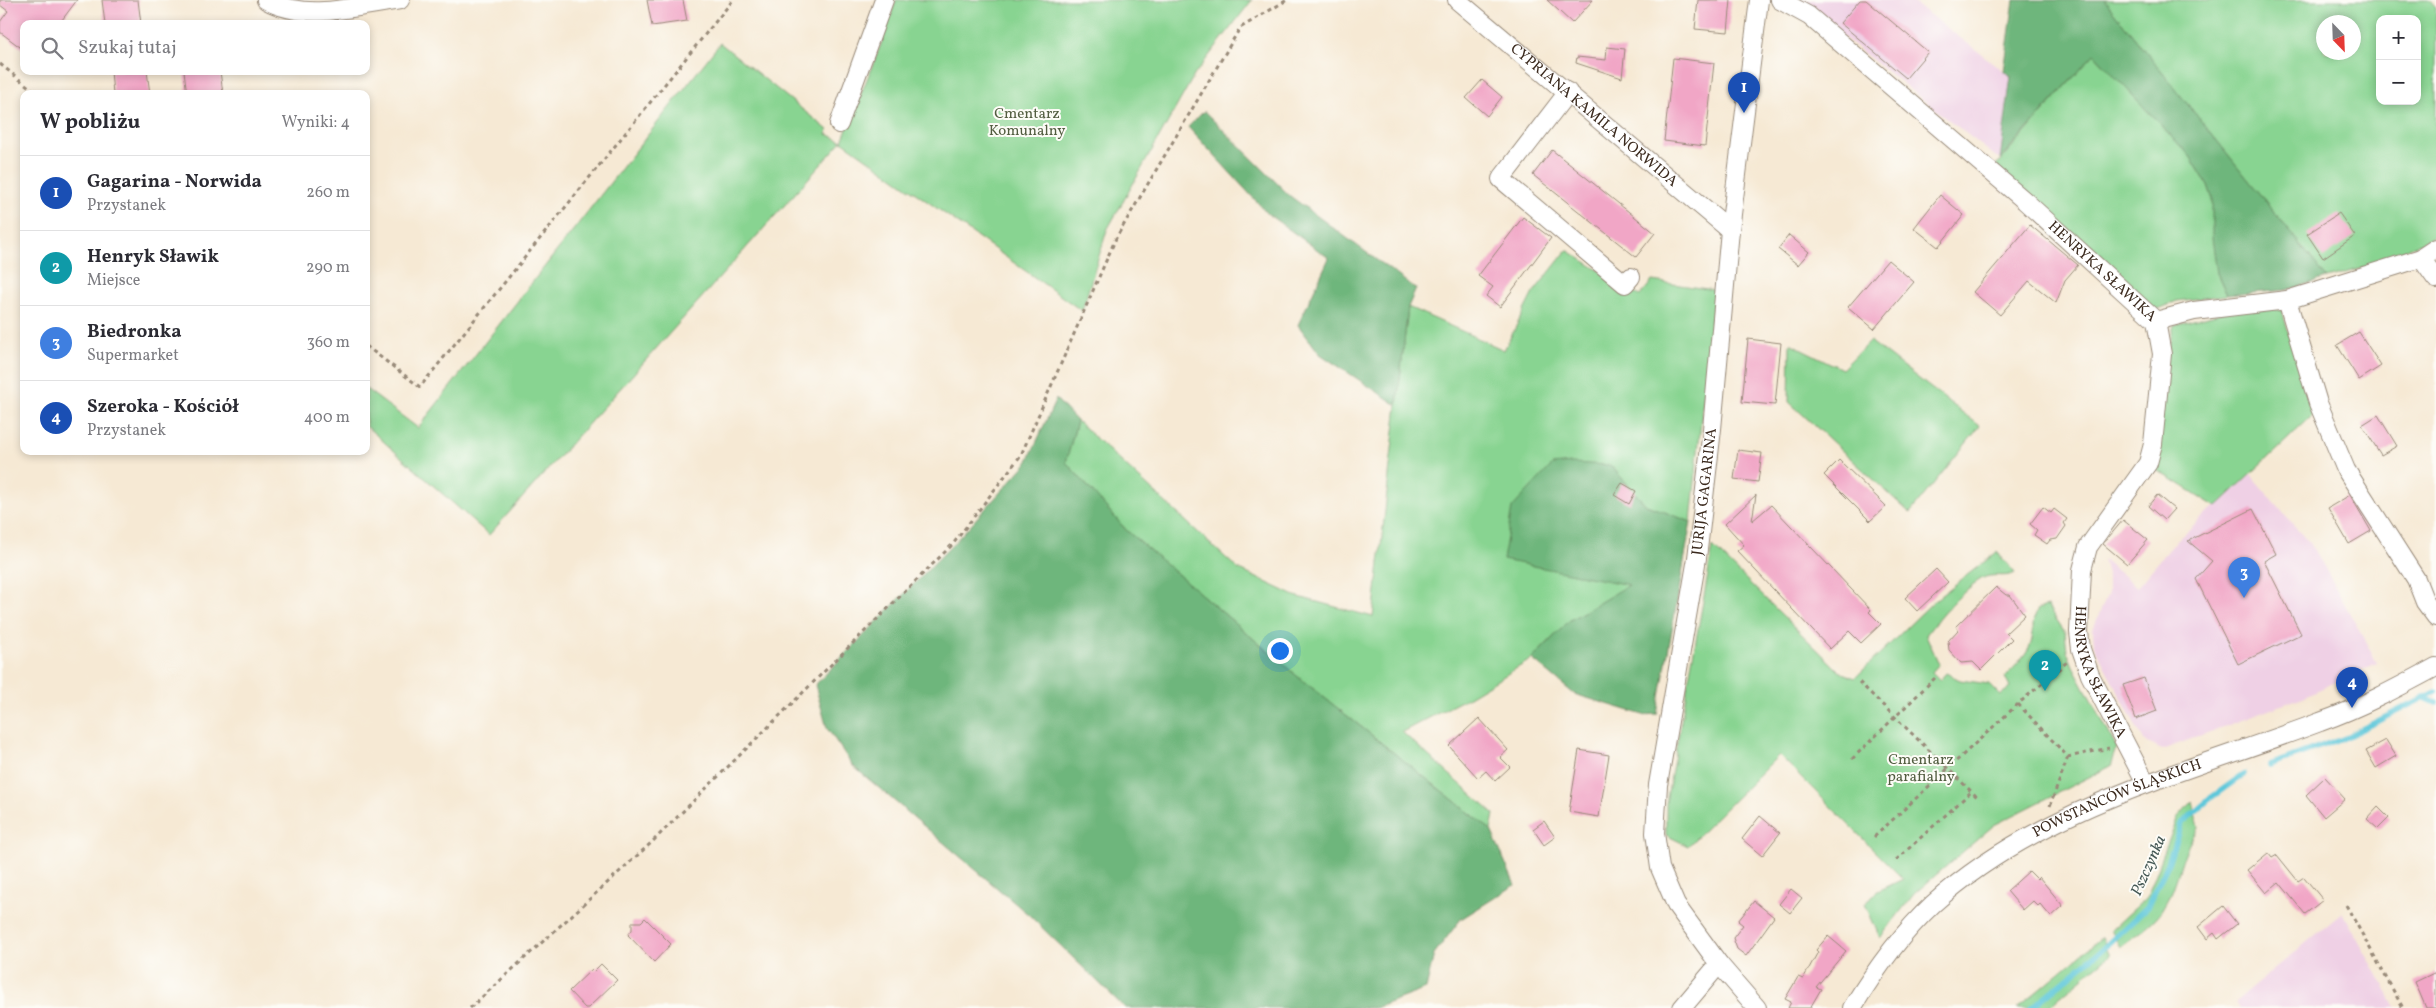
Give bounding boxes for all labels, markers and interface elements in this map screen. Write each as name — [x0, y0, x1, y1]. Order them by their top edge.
north arrow — [2316, 15, 2361, 60]
map controls — [2376, 15, 2421, 105]
button: + — [2376, 15, 2421, 60]
search box — [20, 20, 370, 75]
icon: search — [38, 34, 66, 62]
text: Szukaj tutaj — [78, 35, 177, 61]
street label: CYPRIANA KAMILA NORWIDA — [1506, 39, 1682, 192]
button: − — [2376, 60, 2421, 105]
pin: 1 — [1728, 72, 1760, 113]
park label: Cmentarz Komunalny — [989, 104, 1065, 142]
text: W pobliżu — [40, 108, 140, 137]
text: Wyniki: 4 — [282, 112, 350, 134]
text: Gagarina - Norwida — [87, 169, 262, 195]
text: 1 — [53, 182, 59, 204]
text: 260 m — [306, 182, 350, 204]
text: Przystanek — [87, 195, 166, 217]
street label: HENRYKA SŁAWIKA — [2043, 216, 2161, 327]
text: Henryk Sławik — [87, 244, 219, 270]
text: 2 — [52, 257, 60, 279]
text: 290 m — [306, 257, 350, 279]
text: Miejsce — [87, 270, 140, 292]
text: Biedronka — [87, 319, 182, 345]
text: 3 — [52, 332, 60, 354]
text: 360 m — [307, 332, 350, 354]
text: Supermarket — [87, 345, 179, 367]
text: Szeroka - Kościół — [87, 394, 239, 420]
text: 4 — [51, 407, 61, 429]
text: 400 m — [304, 407, 350, 429]
text: Przystanek — [87, 420, 166, 442]
street label: JURIJA GAGARINA — [1687, 426, 1723, 556]
pin: 3 — [2228, 557, 2260, 598]
street label: HENRYKA SŁAWIKA — [2068, 605, 2132, 742]
your location — [1267, 638, 1293, 664]
pin: 2 — [2029, 650, 2061, 691]
pin: 4 — [2336, 667, 2368, 708]
park label: Cmentarz parafialny — [1887, 750, 1955, 788]
street label: POWSTAŃCÓW ŚLĄSKICH — [2029, 754, 2204, 843]
water label: Pszczynka — [2126, 832, 2172, 900]

